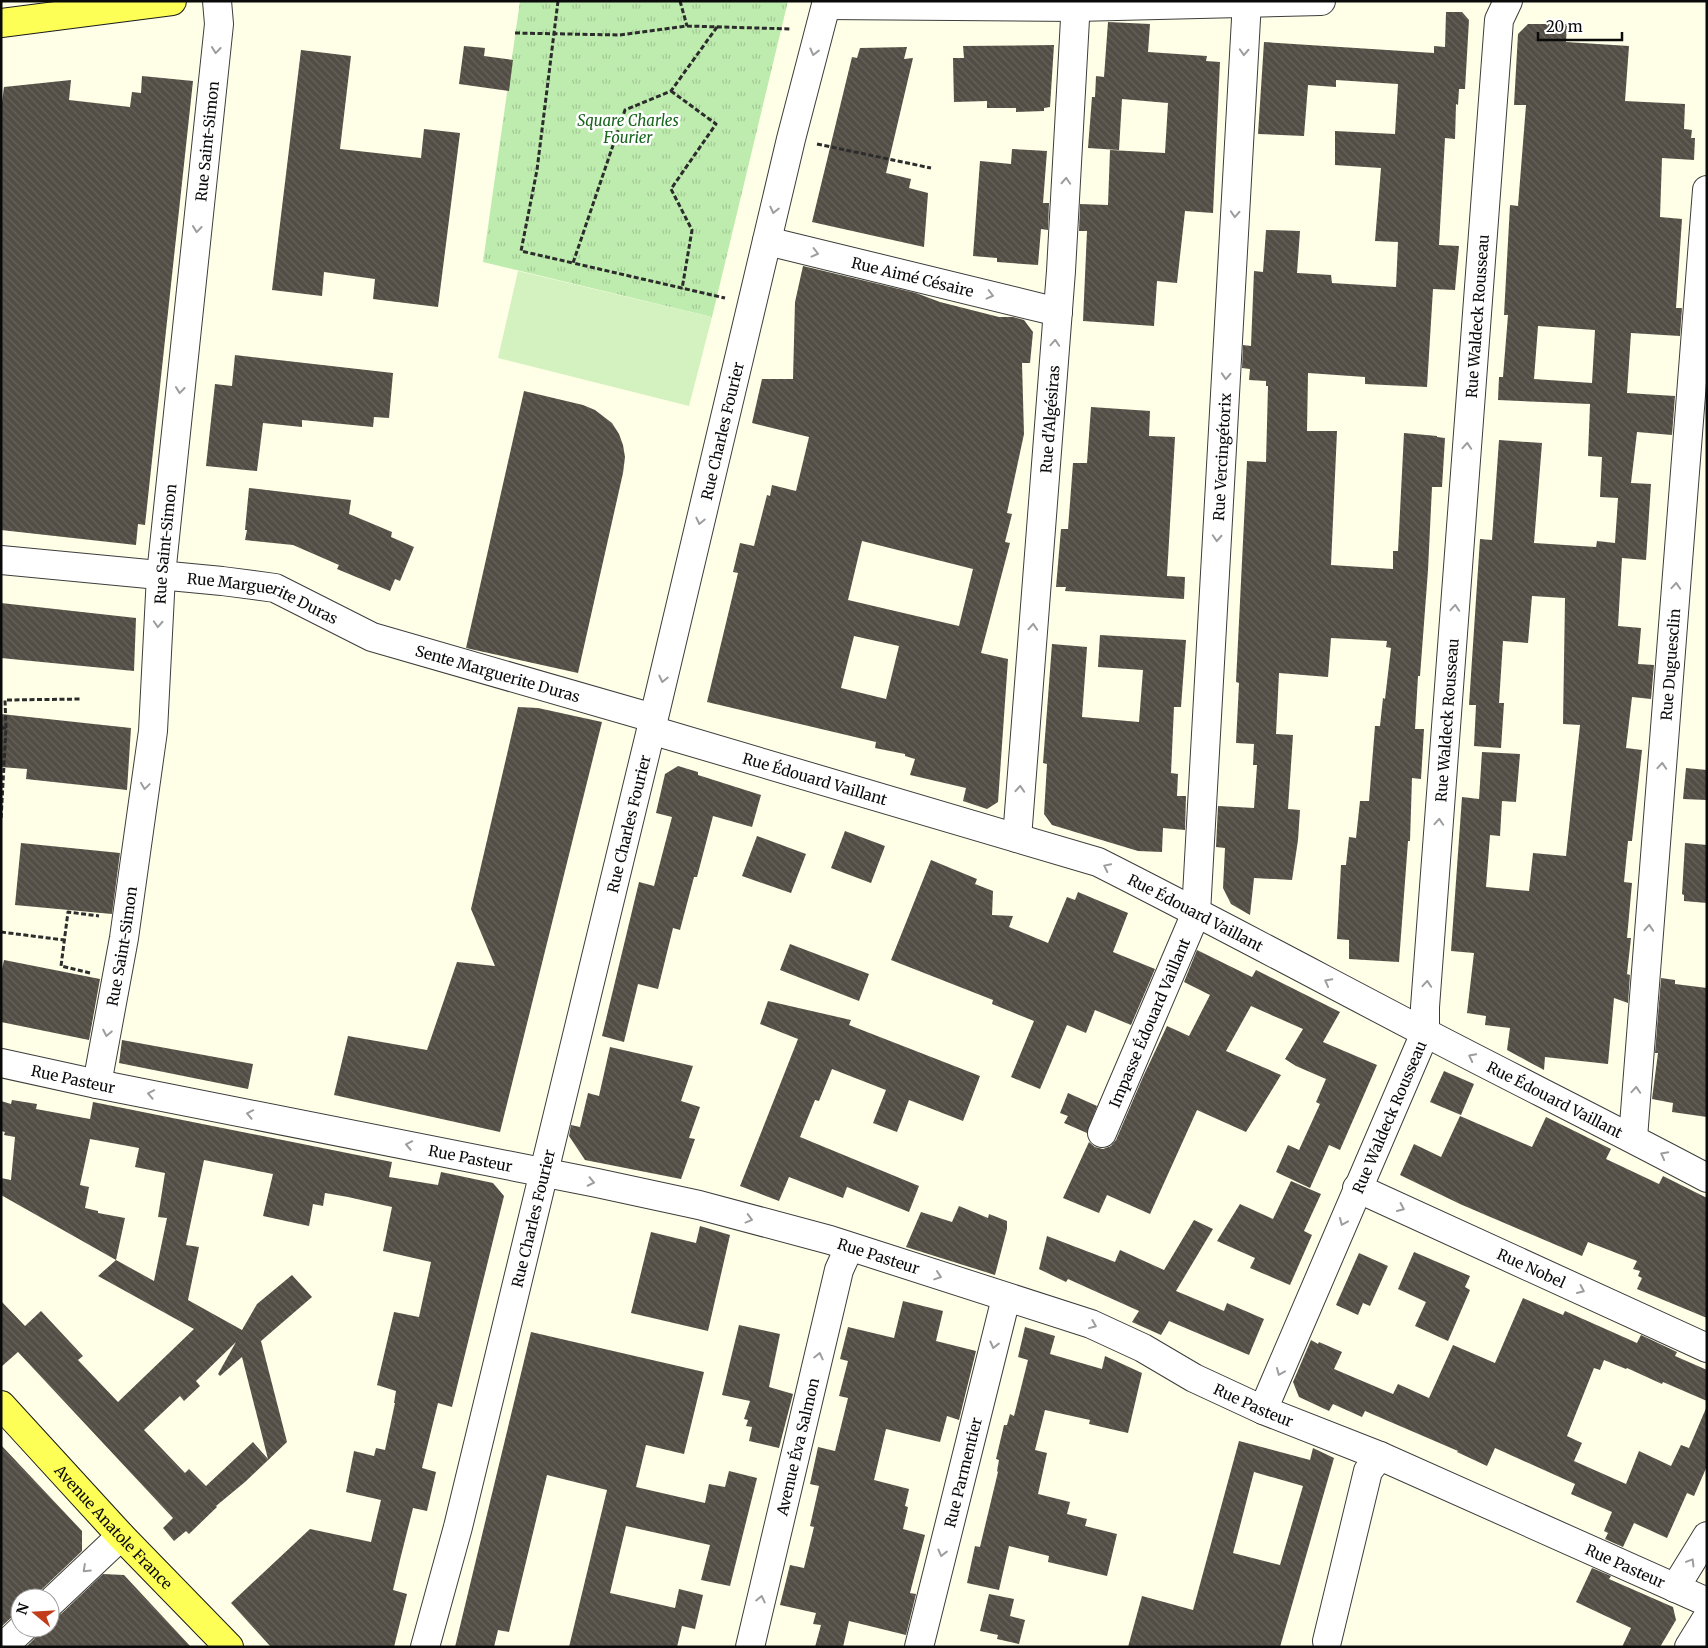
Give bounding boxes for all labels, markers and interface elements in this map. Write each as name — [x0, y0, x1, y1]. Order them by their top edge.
scale bar — [1538, 10, 1622, 42]
text: 20 m — [1546, 17, 1583, 36]
one-way arrow — [211, 46, 222, 54]
one-way arrow — [809, 47, 819, 55]
one-way arrow — [1238, 48, 1249, 56]
street label: Rue Saint-Simon — [191, 80, 222, 202]
park label: Square Charles Fourier — [577, 111, 679, 147]
one-way arrow — [1060, 177, 1071, 185]
one-way arrow — [769, 205, 780, 214]
one-way arrow — [1229, 210, 1240, 218]
one-way arrow — [192, 225, 203, 233]
street label: Rue Waldeck Rousseau — [1461, 234, 1492, 399]
one-way arrow — [810, 247, 819, 258]
street label: Rue Aimé Césaire — [850, 252, 976, 301]
one-way arrow — [985, 289, 994, 300]
one-way arrow — [1050, 339, 1061, 347]
street label: Rue Charles Fourier — [696, 359, 747, 502]
street label: Rue d'Algésiras — [1036, 364, 1063, 474]
one-way arrow — [1220, 372, 1231, 380]
one-way arrow — [175, 387, 186, 395]
street label: Rue Vercingétorix — [1208, 392, 1235, 521]
one-way arrow — [1461, 441, 1472, 449]
street label: Rue Saint-Simon — [150, 483, 180, 605]
one-way arrow — [695, 516, 706, 525]
one-way arrow — [1211, 535, 1222, 543]
street label: Rue Marguerite Duras — [186, 568, 341, 628]
one-way arrow — [1670, 582, 1681, 590]
one-way arrow — [1449, 603, 1460, 611]
street label: Rue Duguesclin — [1656, 608, 1684, 721]
one-way arrow — [153, 620, 164, 628]
one-way arrow — [1027, 623, 1038, 631]
street label: Rue Waldeck Rousseau — [1431, 638, 1462, 803]
street label: Sente Marguerite Duras — [413, 640, 582, 706]
one-way arrow — [658, 674, 669, 683]
street label: Rue Édouard Vaillant — [740, 748, 890, 809]
street label: Rue Charles Fourier — [602, 753, 654, 895]
one-way arrow — [1656, 761, 1667, 769]
one-way arrow — [140, 782, 151, 790]
one-way arrow — [1015, 785, 1026, 793]
one-way arrow — [1433, 818, 1444, 826]
one-way arrow — [1103, 863, 1112, 873]
street label: Rue Édouard Vaillant — [1125, 869, 1267, 955]
street label: Rue Saint-Simon — [102, 885, 141, 1008]
one-way arrow — [1643, 923, 1654, 931]
street label: Impasse Édouard Vaillant — [1105, 935, 1194, 1110]
one-way arrow — [1325, 978, 1334, 988]
one-way arrow — [1421, 980, 1432, 988]
one-way arrow — [103, 1029, 113, 1037]
street label: Rue Waldeck Rousseau — [1348, 1038, 1430, 1196]
one-way arrow — [1469, 1053, 1478, 1063]
street label: Rue Édouard Vaillant — [1484, 1057, 1626, 1142]
street label: Rue Pasteur — [30, 1060, 117, 1097]
one-way arrow — [1631, 1085, 1642, 1093]
one-way arrow — [147, 1090, 156, 1100]
one-way arrow — [245, 1109, 254, 1119]
one-way arrow — [405, 1140, 414, 1151]
street label: Rue Pasteur — [427, 1140, 514, 1176]
street label: Rue Charles Fourier — [507, 1147, 559, 1289]
one-way arrow — [1660, 1151, 1669, 1161]
one-way arrow — [586, 1176, 595, 1186]
one-way arrow — [1396, 1201, 1405, 1212]
one-way arrow — [744, 1213, 752, 1223]
one-way arrow — [1338, 1217, 1349, 1226]
street label: Rue Pasteur — [835, 1234, 922, 1278]
street label: Rue Nobel — [1494, 1244, 1569, 1292]
one-way arrow — [933, 1270, 941, 1280]
one-way arrow — [1576, 1284, 1585, 1295]
one-way arrow — [1088, 1319, 1096, 1329]
one-way arrow — [989, 1340, 1000, 1349]
one-way arrow — [813, 1351, 824, 1360]
one-way arrow — [1275, 1367, 1286, 1376]
street label: Avenue Éva Salmon — [772, 1376, 823, 1518]
street label: Rue Pasteur — [1211, 1379, 1297, 1431]
street label: Rue Parmentier — [940, 1415, 985, 1529]
street label: Avenue Anatole France — [50, 1460, 177, 1593]
street label: Rue Pasteur — [1583, 1539, 1668, 1592]
one-way arrow — [937, 1549, 948, 1558]
one-way arrow — [1684, 1558, 1694, 1567]
one-way arrow — [82, 1563, 91, 1572]
north arrow — [10, 1588, 60, 1638]
one-way arrow — [755, 1595, 766, 1604]
text: N — [12, 1601, 33, 1617]

